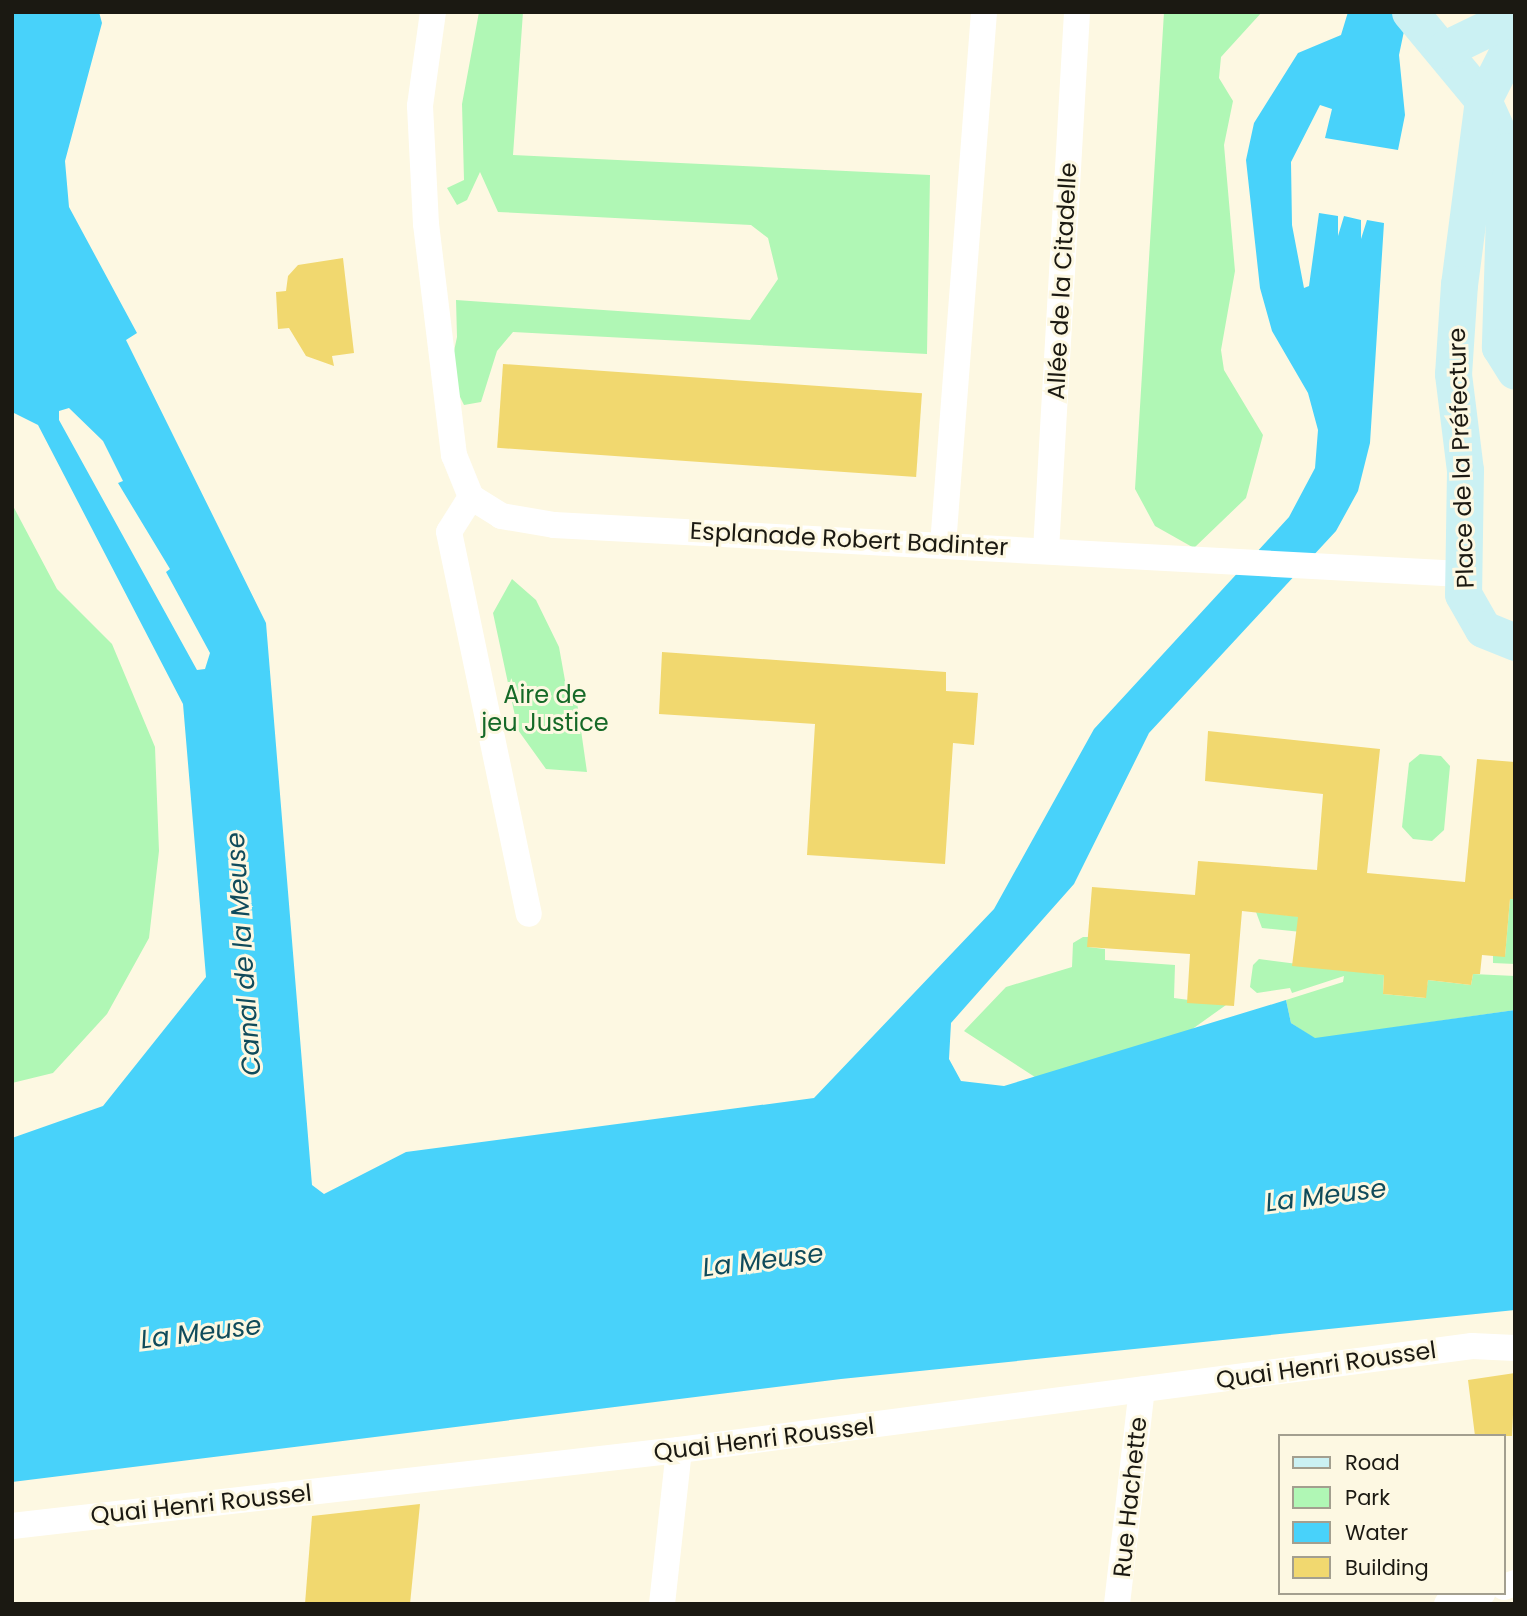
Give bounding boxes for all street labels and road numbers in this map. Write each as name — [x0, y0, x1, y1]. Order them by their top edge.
street label: Allée de la Citadelle — [1041, 162, 1083, 400]
street label: Place de la Préfecture — [1442, 327, 1480, 589]
street label: Esplanade Robert Badinter — [689, 516, 1009, 562]
street label: Quai Henri Roussel — [1214, 1335, 1438, 1395]
street label: Quai Henri Roussel — [652, 1411, 876, 1467]
street label: Rue Hachette — [1107, 1415, 1153, 1579]
street label: Quai Henri Roussel — [89, 1478, 313, 1530]

